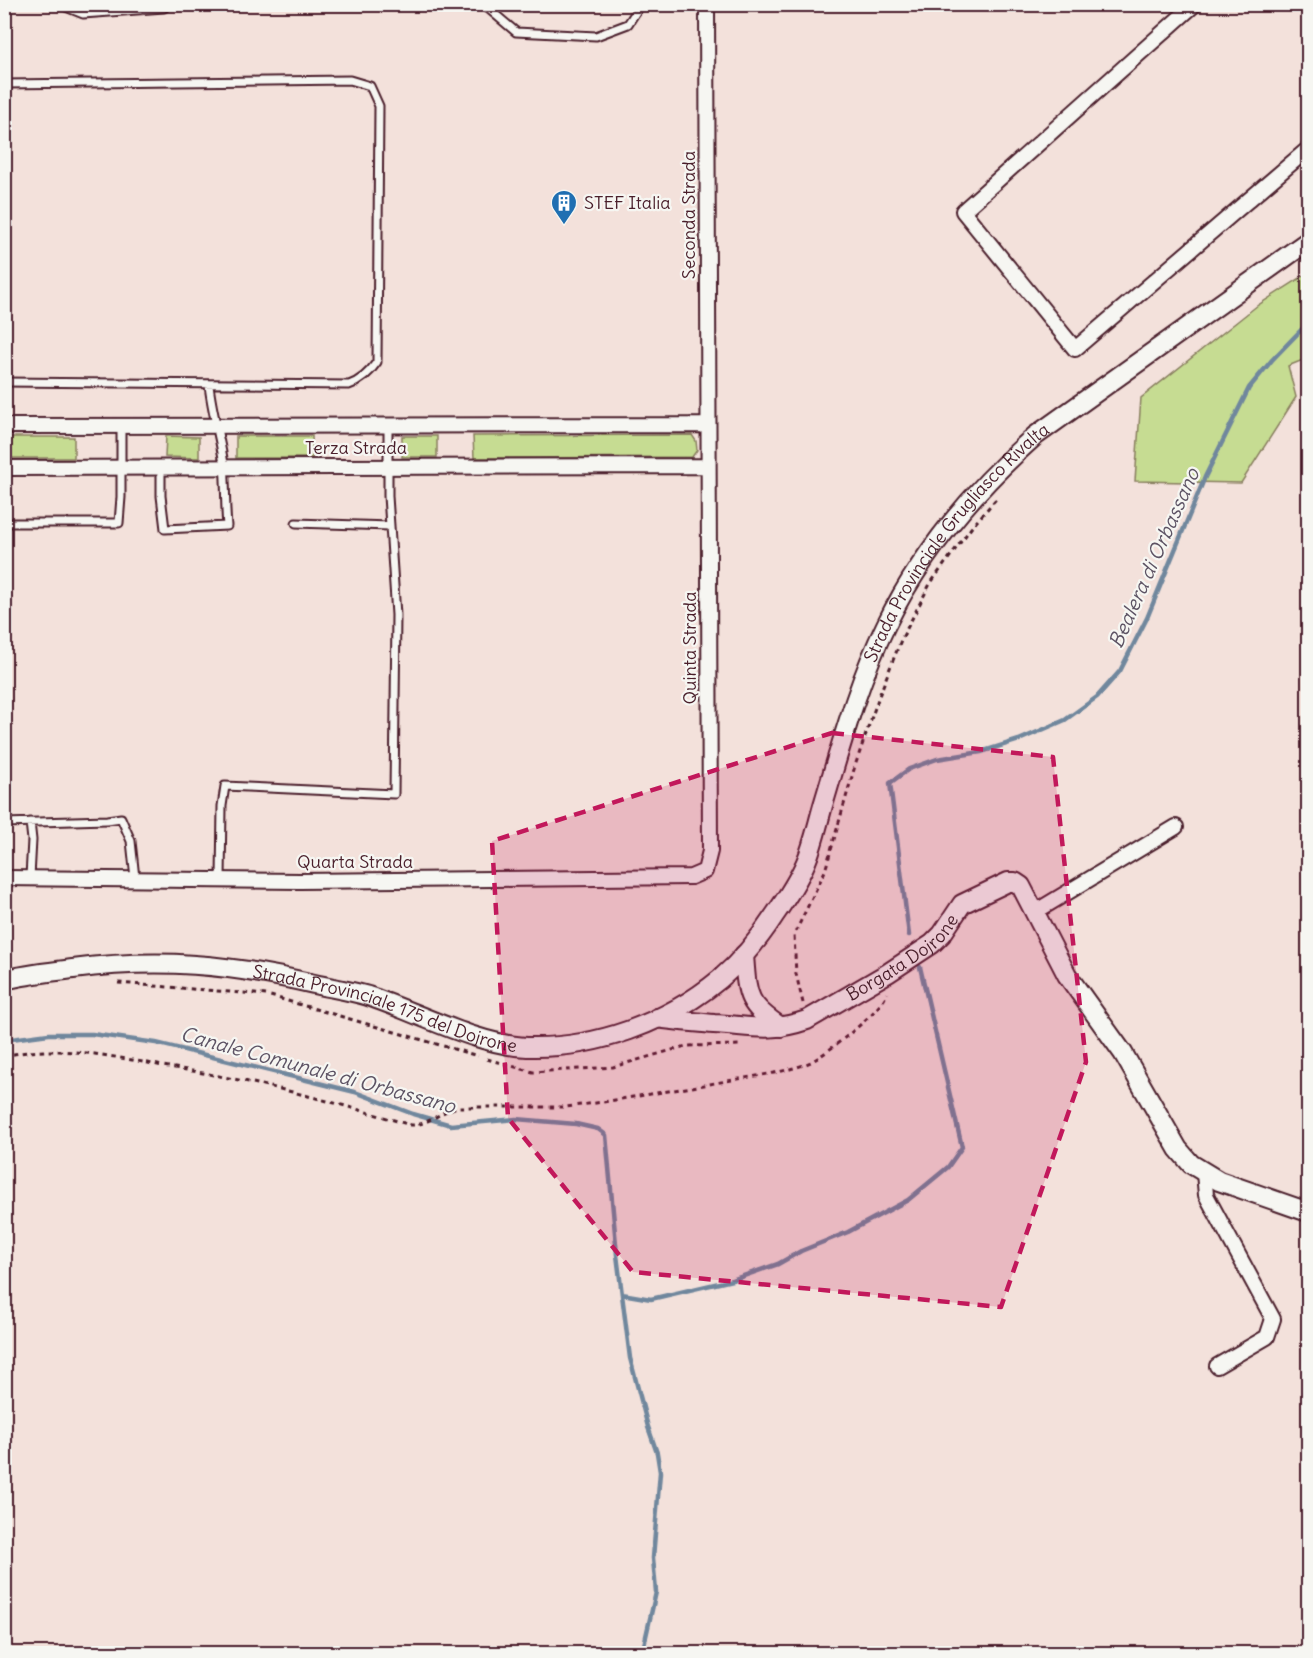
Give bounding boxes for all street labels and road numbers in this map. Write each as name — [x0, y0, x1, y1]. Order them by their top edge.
street label: Seconda Strada — [677, 151, 700, 279]
street label: Strada Provinciale Grugliasco Rivalta — [859, 418, 1054, 665]
street label: Terza Strada — [305, 436, 407, 459]
street label: Quinta Strada — [678, 592, 701, 705]
street label: Quarta Strada — [297, 850, 413, 873]
street label: Borgata Dojrone — [842, 910, 963, 1006]
street label: Strada Provinciale 175 del Dojrone — [251, 960, 519, 1057]

